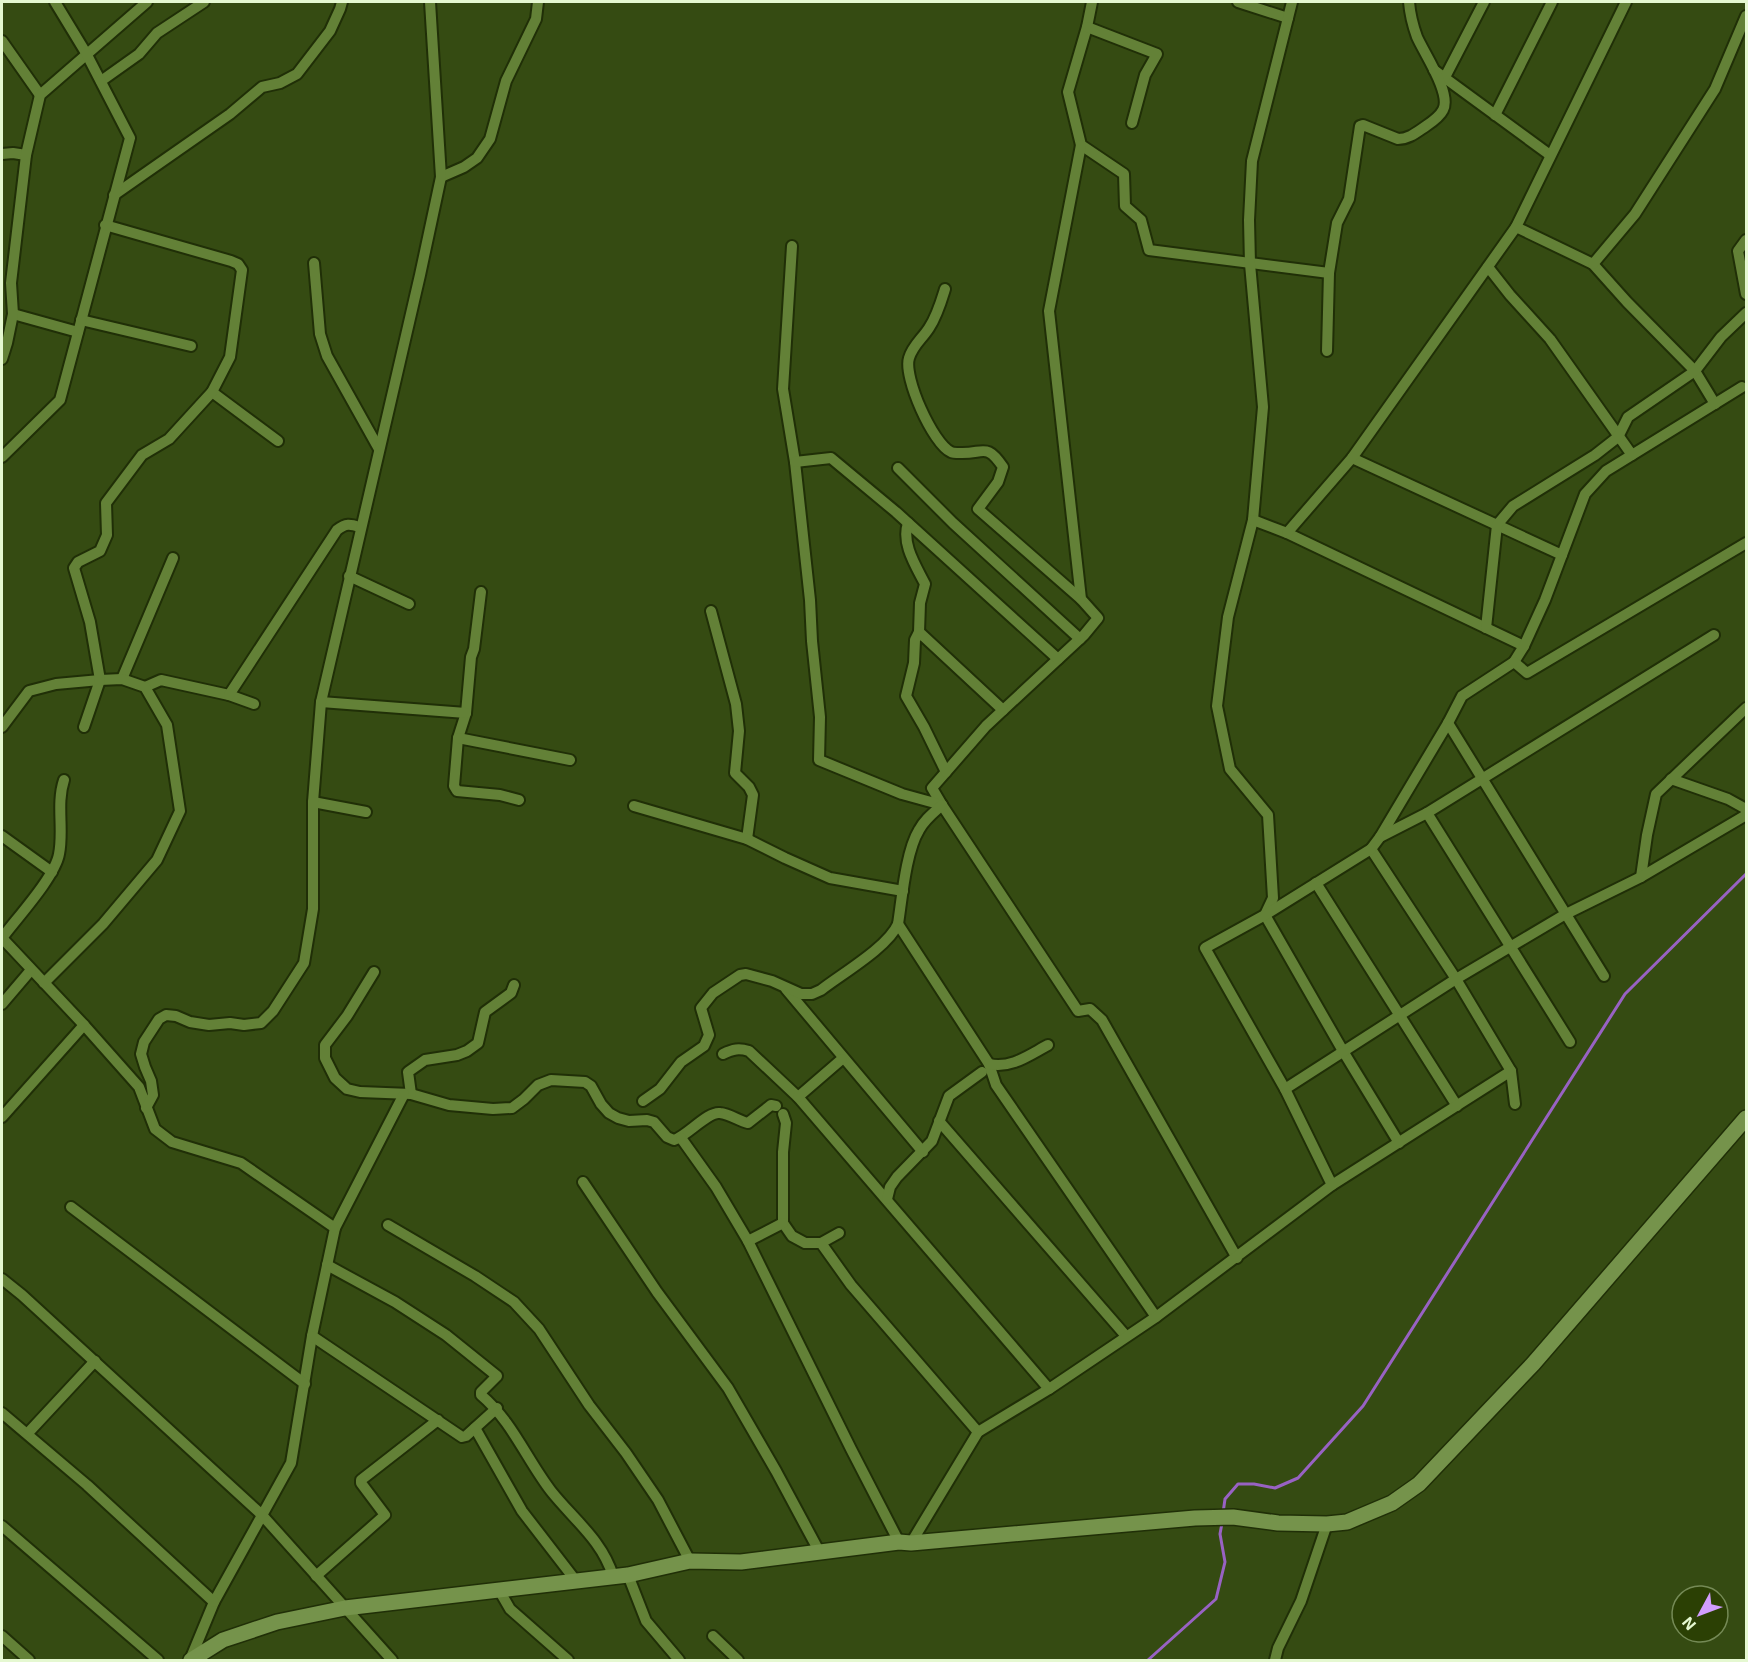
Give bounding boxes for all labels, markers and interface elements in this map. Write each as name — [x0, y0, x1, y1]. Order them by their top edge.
north arrow — [1670, 1584, 1730, 1644]
text: N — [1677, 1614, 1699, 1635]

